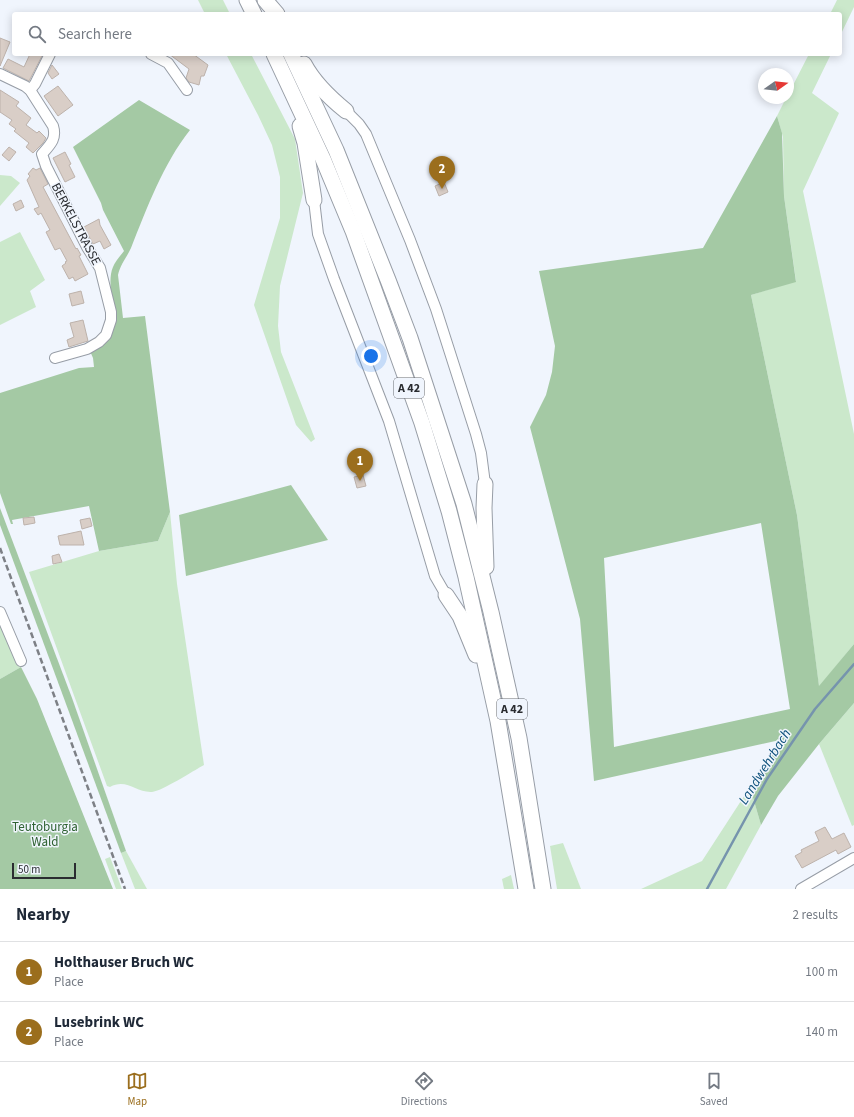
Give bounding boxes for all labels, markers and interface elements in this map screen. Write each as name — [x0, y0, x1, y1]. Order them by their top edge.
search box — [12, 12, 842, 56]
icon: search — [26, 23, 48, 45]
text: Search here — [58, 24, 132, 45]
north arrow — [758, 68, 794, 104]
pin: 2 — [429, 156, 455, 189]
street label: BERKELSTRASSE — [47, 180, 105, 268]
your location — [361, 346, 381, 366]
road number: A 42 — [394, 378, 424, 398]
pin: 1 — [347, 448, 373, 481]
road number: A 42 — [497, 699, 527, 719]
water label: Landwehrbach — [734, 725, 796, 809]
park label: Teutoburgia Wald — [12, 818, 78, 851]
scale bar — [12, 861, 76, 880]
text: 50 m — [18, 862, 40, 877]
text: Nearby — [16, 903, 70, 927]
text: 2 results — [793, 906, 838, 924]
text: Holthauser Bruch WC — [54, 952, 194, 973]
text: 1 — [26, 963, 32, 981]
text: 100 m — [805, 963, 838, 981]
text: Place — [54, 973, 83, 991]
text: Lusebrink WC — [54, 1012, 144, 1033]
text: 2 — [26, 1023, 32, 1041]
text: 140 m — [805, 1023, 838, 1041]
text: Place — [54, 1033, 83, 1051]
tab: Map — [126, 1070, 148, 1109]
tab: Directions — [401, 1070, 447, 1109]
tab: Saved — [700, 1070, 728, 1109]

